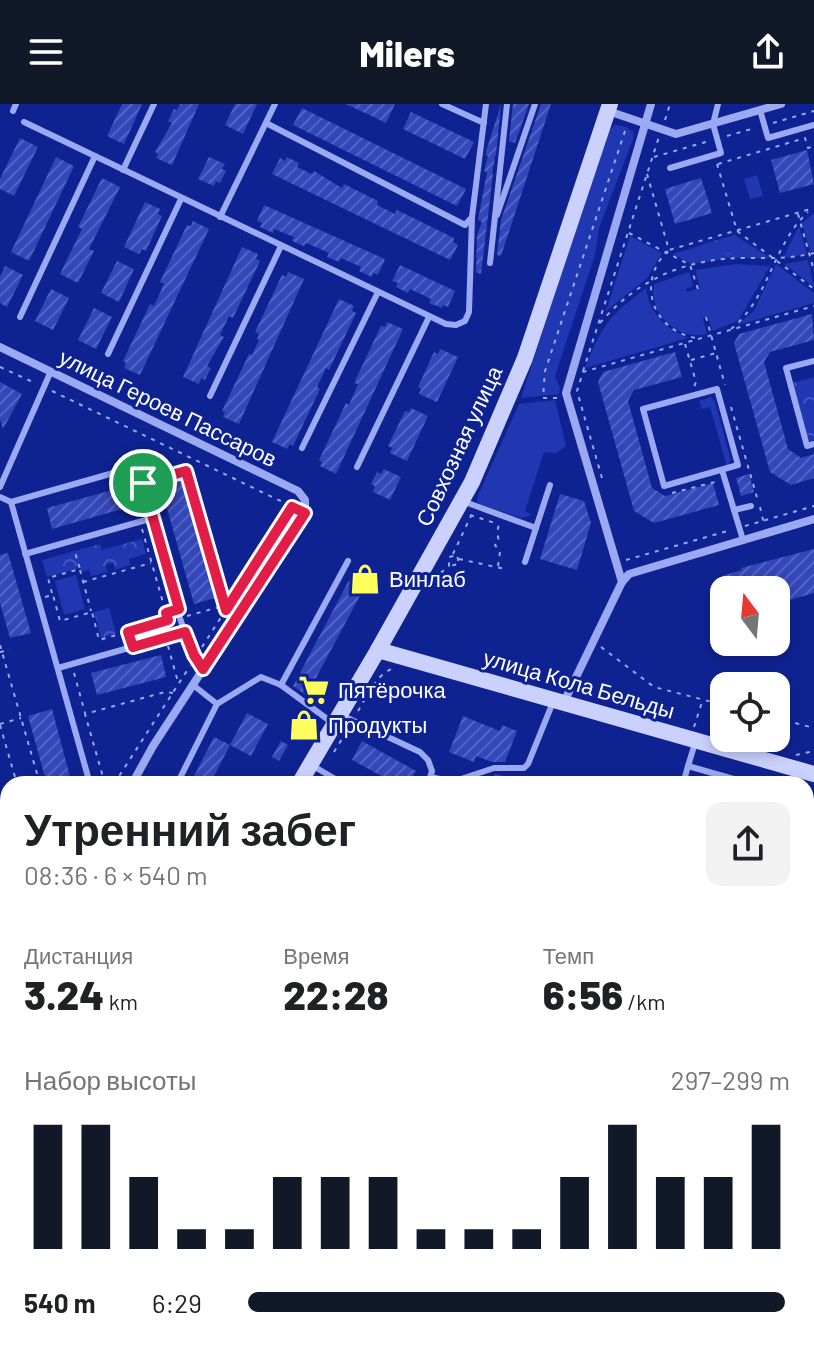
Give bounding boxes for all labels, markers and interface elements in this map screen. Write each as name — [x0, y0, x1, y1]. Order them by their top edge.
icon: menu — [24, 30, 68, 74]
icon: share — [746, 30, 790, 74]
text: Milers — [359, 31, 455, 74]
street label: улица Героев Пассаров — [55, 343, 281, 472]
street label: Совхозная улица — [410, 361, 508, 530]
pin — [109, 449, 177, 517]
icon: arrive — [121, 461, 165, 505]
shop icon: Винлаб — [348, 562, 382, 596]
place label: Винлаб — [389, 565, 466, 591]
north arrow — [710, 576, 790, 656]
map controls — [710, 576, 790, 752]
street label: улица Кола Бельды — [480, 643, 678, 724]
button: locate — [710, 672, 790, 752]
supermarket icon: Пятёрочка — [297, 673, 331, 707]
place label: Пятёрочка — [338, 676, 447, 703]
shop icon: Продукты — [287, 708, 321, 742]
place label: Продукты — [328, 711, 427, 738]
text: Утренний забег — [24, 802, 356, 855]
button: share — [706, 802, 790, 886]
text: 08:36 · 6 × 540 m — [24, 859, 208, 890]
text: Дистанция — [24, 942, 133, 968]
text: Время — [283, 942, 350, 968]
text: Темп — [543, 942, 594, 968]
text: 3.24 — [24, 970, 104, 1018]
text: 22:28 — [283, 970, 388, 1018]
text: 6:56 — [543, 970, 623, 1018]
text: km — [104, 988, 138, 1014]
text: /km — [623, 988, 665, 1014]
text: Набор высоты — [24, 1064, 197, 1095]
text: 297–299 m — [671, 1064, 790, 1095]
text: 540 m — [24, 1287, 95, 1318]
text: 6:29 — [152, 1287, 202, 1318]

